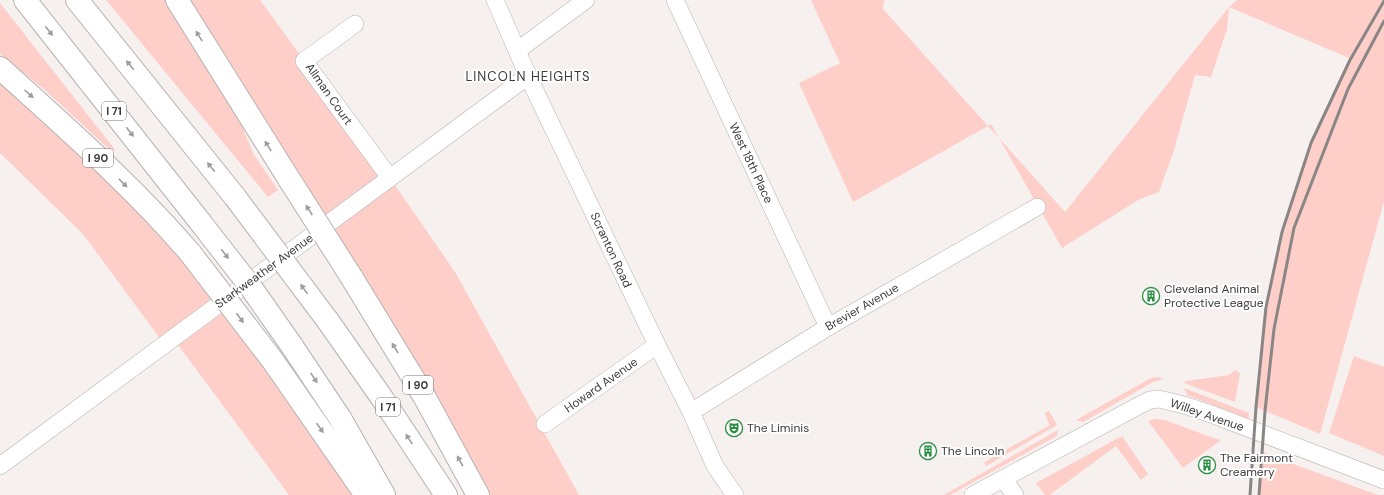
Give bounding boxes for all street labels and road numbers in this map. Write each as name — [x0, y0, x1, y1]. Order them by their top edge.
street label: Allman Court — [302, 60, 356, 128]
road number: I 71 — [102, 102, 126, 120]
street label: West 18th Place — [725, 120, 777, 206]
road number: I 90 — [83, 149, 113, 167]
street label: Scranton Road — [587, 210, 635, 290]
street label: Starkweather Avenue — [212, 230, 316, 312]
street label: Brevier Avenue — [822, 279, 902, 335]
street label: Howard Avenue — [561, 354, 641, 416]
road number: I 90 — [403, 376, 433, 394]
street label: Willey Avenue — [1168, 395, 1246, 435]
road number: I 71 — [376, 398, 400, 416]

